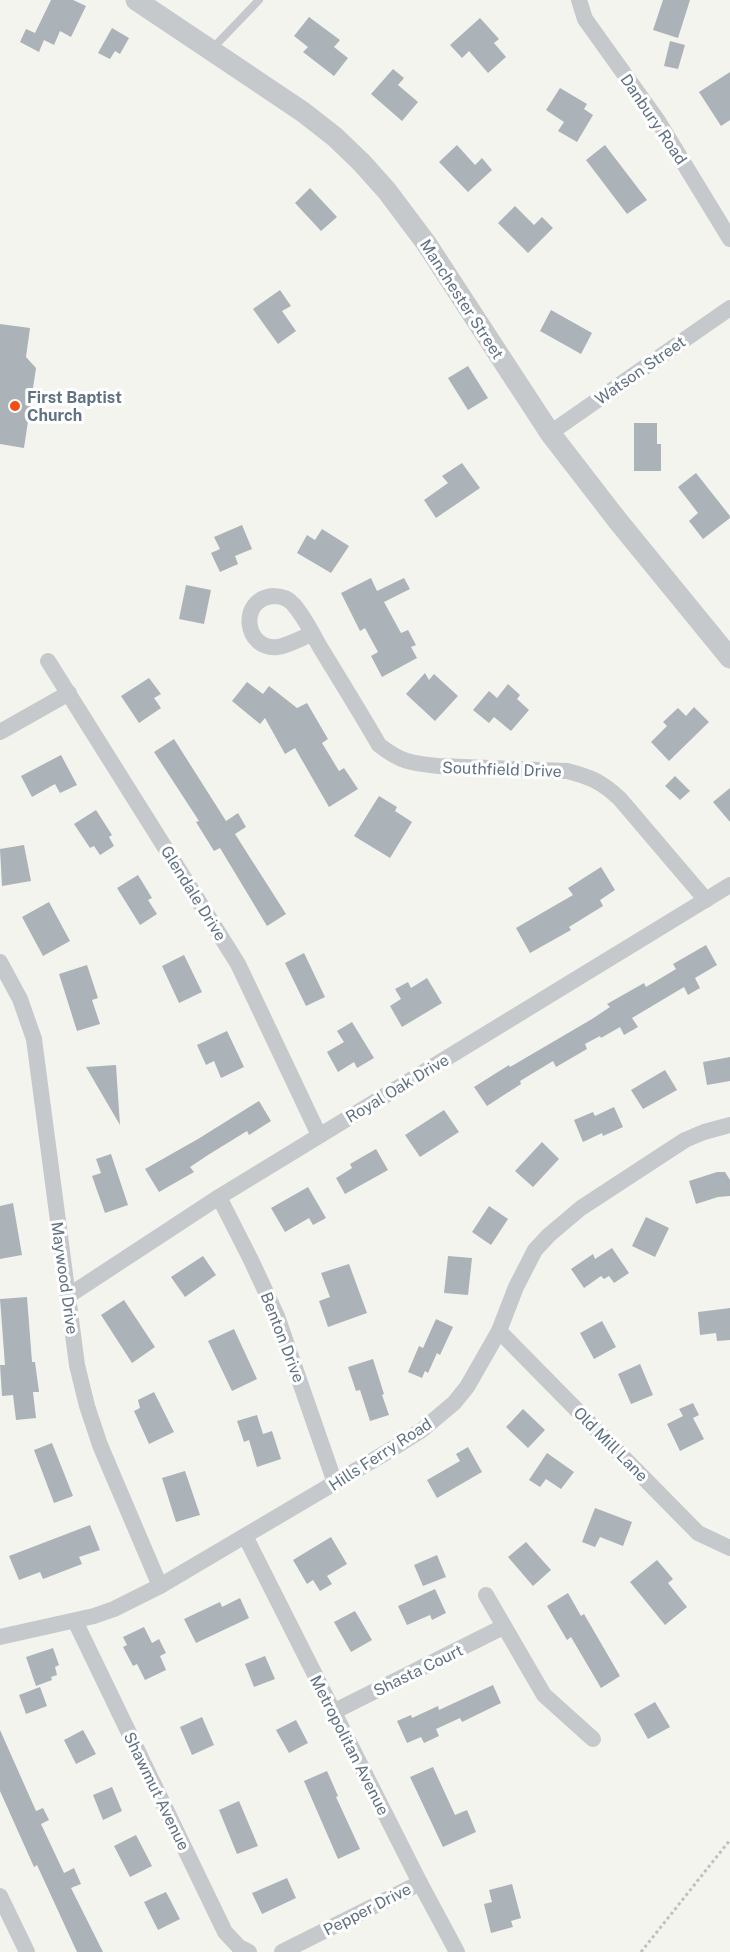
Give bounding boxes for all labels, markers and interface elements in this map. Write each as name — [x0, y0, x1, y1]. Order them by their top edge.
street label: Danbury Road — [616, 71, 691, 168]
street label: Manchester Street — [416, 236, 507, 363]
street label: Watson Street — [591, 332, 689, 409]
place label: First Baptist Church — [27, 388, 122, 425]
marker: First Baptist Church — [8, 399, 22, 413]
street label: Southfield Drive — [442, 758, 562, 781]
street label: Glendale Drive — [157, 842, 230, 944]
street label: Royal Oak Drive — [342, 1050, 452, 1127]
street label: Maywood Drive — [47, 1221, 82, 1336]
street label: Benton Drive — [257, 1289, 308, 1385]
street label: Old Mill Lane — [570, 1403, 652, 1485]
street label: Hills Ferry Road — [325, 1414, 435, 1495]
street label: Shasta Court — [370, 1641, 466, 1700]
street label: Metropolitan Avenue — [306, 1672, 393, 1818]
street label: Shawmut Avenue — [120, 1729, 193, 1853]
street label: Pepper Drive — [320, 1879, 414, 1940]

